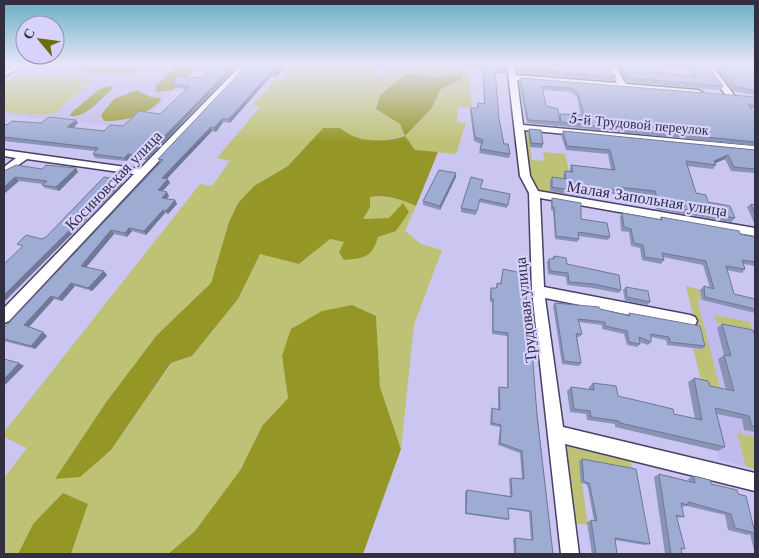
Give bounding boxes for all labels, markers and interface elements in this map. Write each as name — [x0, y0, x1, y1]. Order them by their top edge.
north arrow — [15, 15, 65, 65]
text: С — [18, 25, 39, 42]
street label: 5-й Трудовой переулок — [569, 109, 710, 139]
street label: Косиновская улица — [60, 126, 166, 234]
street label: Малая Запольная улица — [565, 175, 729, 221]
street label: Трудовая улица — [510, 256, 540, 364]

